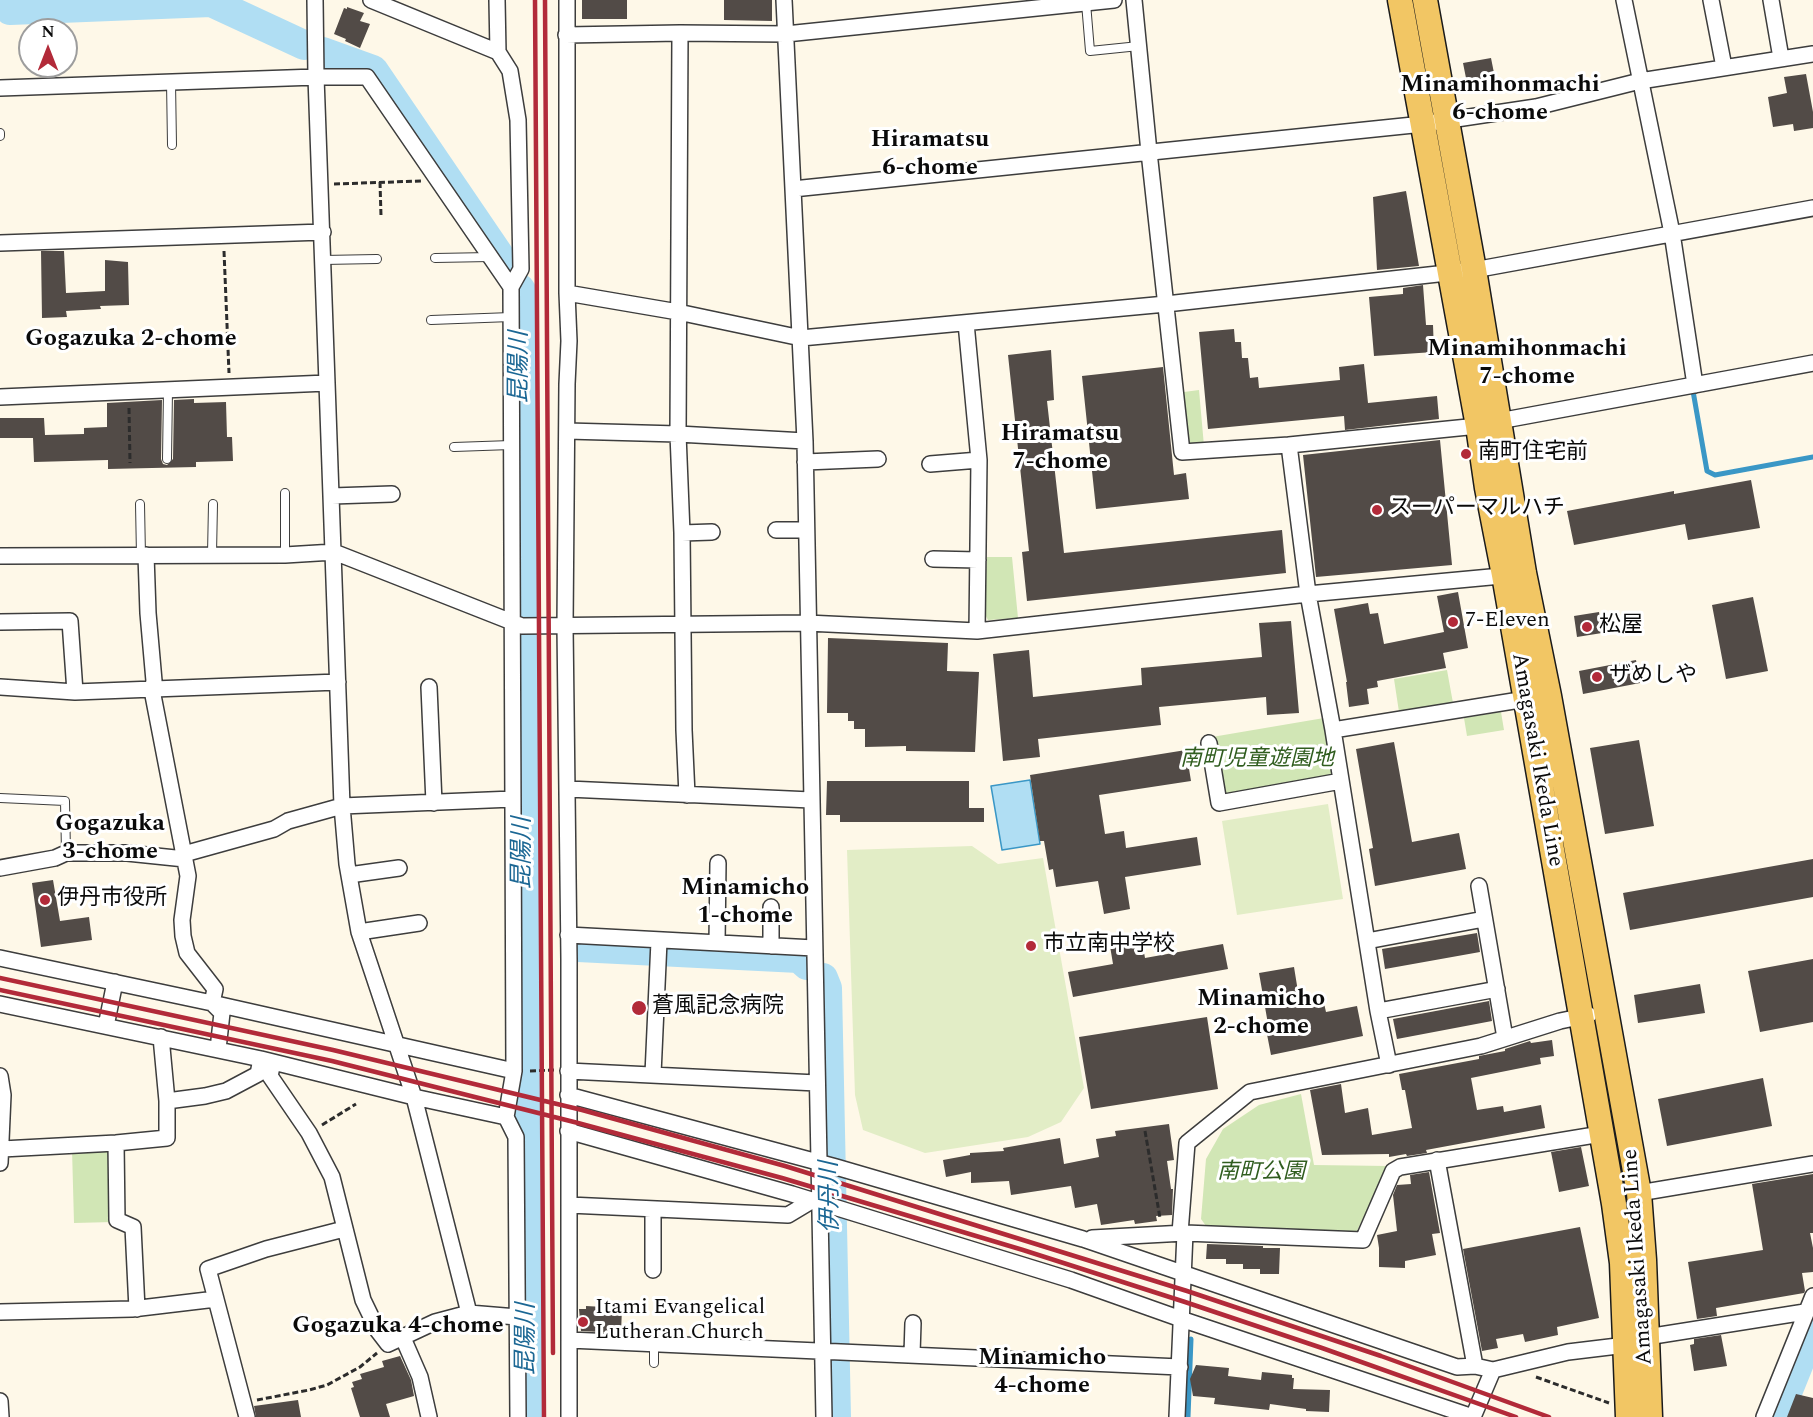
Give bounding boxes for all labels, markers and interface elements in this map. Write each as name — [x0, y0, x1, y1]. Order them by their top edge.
north arrow — [18, 18, 78, 78]
text: N — [41, 20, 55, 44]
district label: Minamihonmachi 6-chome — [1400, 72, 1600, 128]
district label: Hiramatsu 6-chome — [871, 127, 989, 183]
district label: Gogazuka 2-chome — [25, 326, 237, 354]
water label: 昆陽川 — [507, 331, 535, 403]
district label: Minamihonmachi 7-chome — [1427, 336, 1627, 392]
district label: Hiramatsu 7-chome — [1001, 421, 1119, 477]
place label: 南町住宅前 — [1478, 441, 1588, 467]
marker: 南町住宅前 — [1459, 447, 1473, 461]
place label: スーパーマルハチ — [1389, 497, 1565, 523]
marker: スーパーマルハチ — [1370, 503, 1384, 517]
place label: 7-Eleven — [1465, 609, 1550, 635]
place label: 松屋 — [1599, 614, 1643, 640]
marker: 7-Eleven — [1446, 615, 1460, 629]
marker: 松屋 — [1580, 620, 1594, 634]
street label: Amagasaki Ikeda Line — [1504, 651, 1568, 869]
place label: ザめしや — [1609, 664, 1697, 690]
marker: ザめしや — [1590, 670, 1604, 684]
park label: 南町児童遊園地 — [1180, 748, 1334, 774]
district label: Gogazuka 3-chome — [55, 811, 165, 867]
water label: 昆陽川 — [510, 817, 538, 889]
district label: Minamicho 1-chome — [681, 875, 809, 931]
place label: 伊丹市役所 — [57, 887, 167, 913]
marker: 伊丹市役所 — [38, 893, 52, 907]
place label: 市立南中学校 — [1043, 933, 1175, 959]
marker: 市立南中学校 — [1024, 939, 1038, 953]
district label: Minamicho 2-chome — [1197, 986, 1325, 1042]
place label: 蒼風記念病院 — [652, 995, 784, 1021]
marker: 蒼風記念病院 — [630, 999, 648, 1017]
street label: Amagasaki Ikeda Line — [1618, 1148, 1660, 1366]
water label: 伊丹川 — [817, 1161, 847, 1233]
park label: 南町公園 — [1217, 1161, 1305, 1187]
place label: Itami Evangelical Lutheran Church — [595, 1296, 765, 1348]
water label: 昆陽川 — [514, 1303, 542, 1375]
district label: Gogazuka 4-chome — [292, 1313, 504, 1341]
marker: Itami Evangelical Lutheran Church — [576, 1315, 590, 1329]
district label: Minamicho 4-chome — [978, 1345, 1106, 1401]

